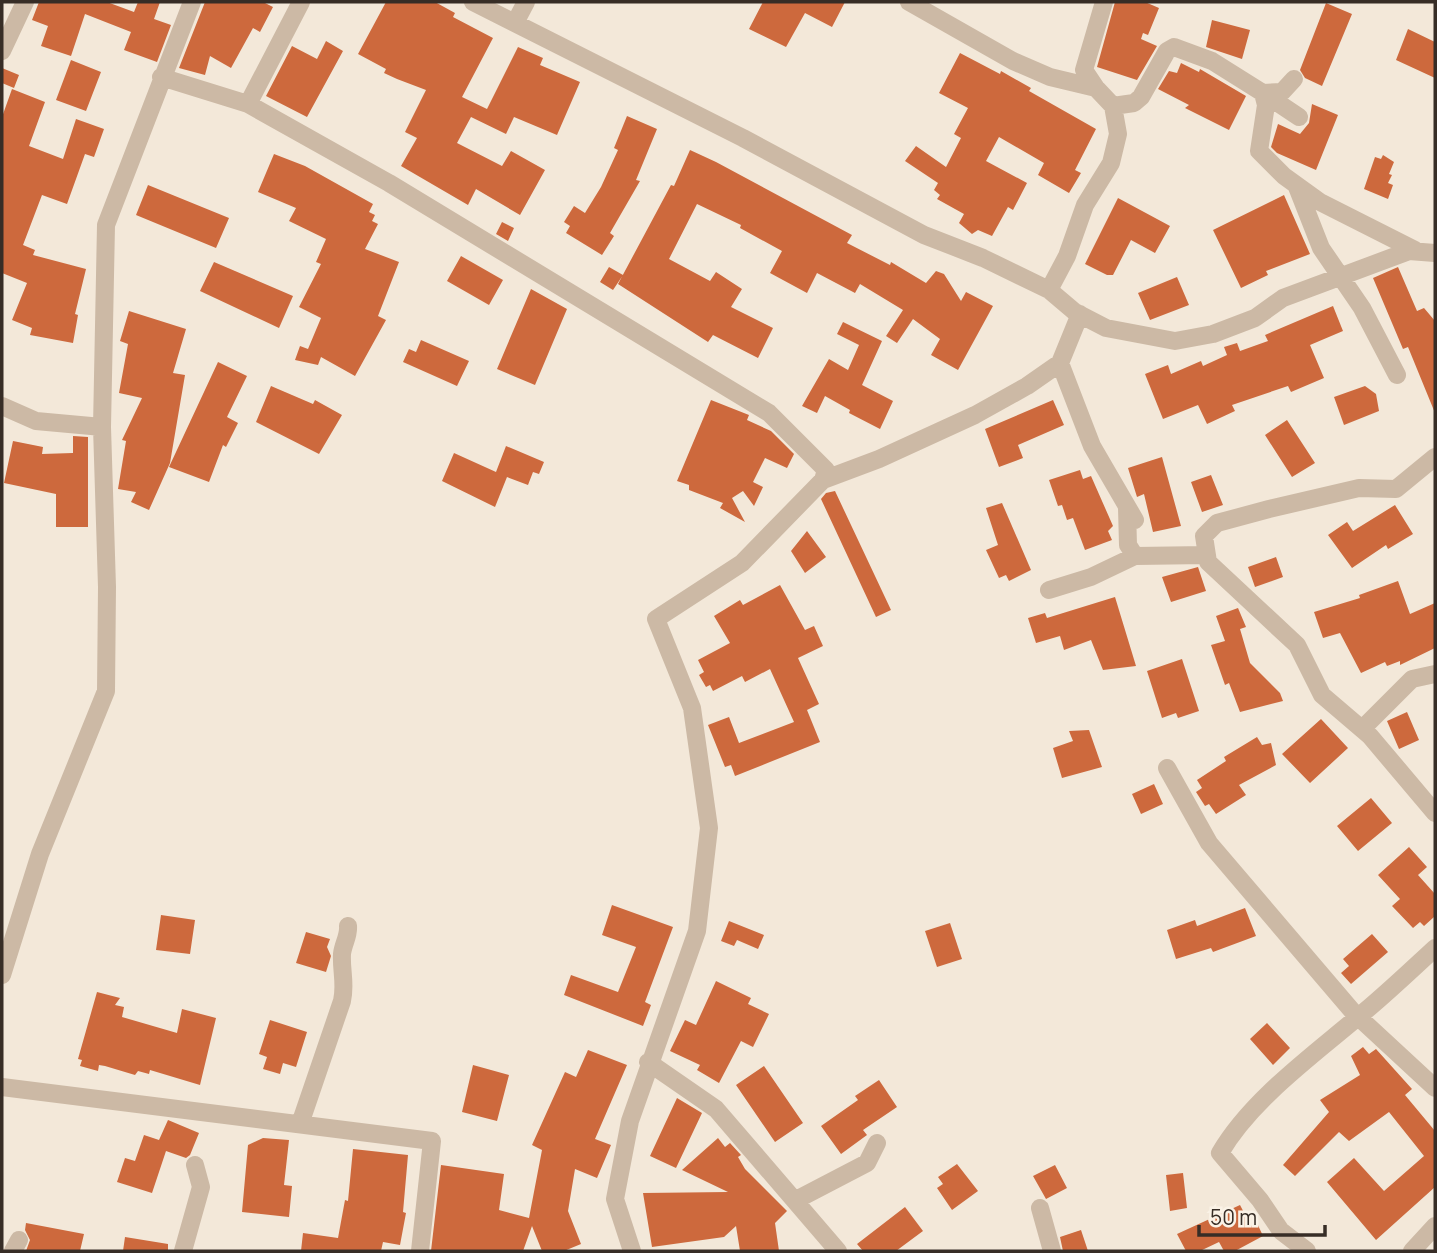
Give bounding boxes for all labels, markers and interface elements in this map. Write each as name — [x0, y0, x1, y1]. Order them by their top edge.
scale bar — [1199, 1194, 1325, 1238]
text: 50 m — [1210, 1203, 1257, 1231]

